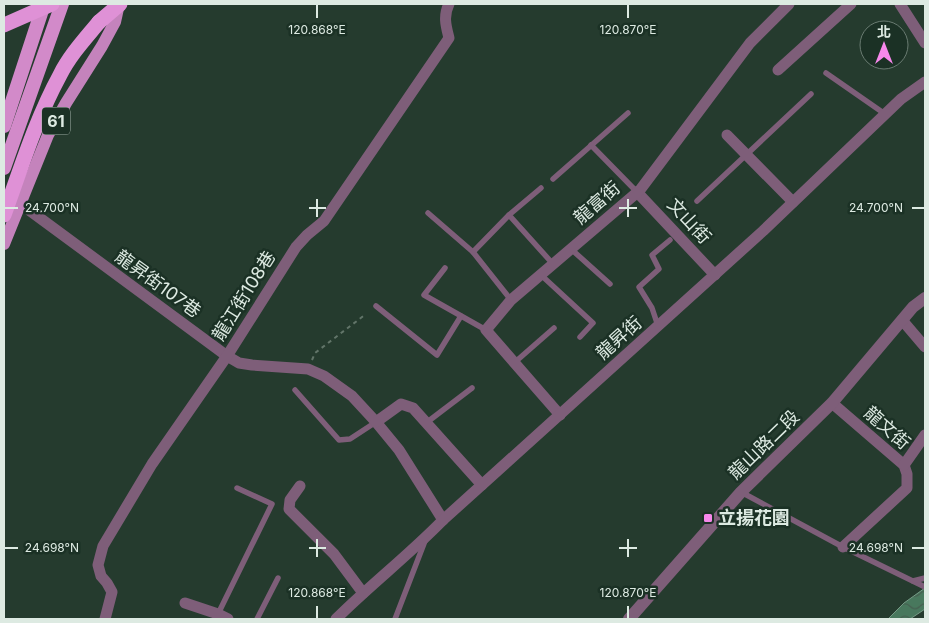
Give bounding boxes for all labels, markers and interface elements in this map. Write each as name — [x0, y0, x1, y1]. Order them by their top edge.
north arrow — [859, 20, 909, 70]
text: 120.868°E — [288, 22, 346, 37]
text: 120.870°E — [600, 22, 656, 37]
text: 北 — [877, 23, 891, 40]
road number: 61 — [42, 108, 70, 134]
street label: 龍富街 — [569, 177, 624, 228]
street label: 文山街 — [663, 194, 715, 248]
text: 24.700°N — [25, 200, 79, 215]
text: 24.700°N — [849, 200, 903, 215]
street label: 龍昇街107巷 — [111, 246, 205, 322]
street label: 龍江街108巷 — [208, 247, 279, 344]
street label: 龍昇街 — [592, 312, 646, 363]
street label: 龍文街 — [860, 402, 915, 453]
street label: 龍山路二段 — [724, 406, 803, 483]
place label: 立揚花園 — [718, 507, 790, 528]
marker: 立揚花園 — [702, 512, 714, 524]
text: 24.698°N — [25, 540, 79, 555]
text: 24.698°N — [849, 540, 903, 555]
text: 120.868°E — [288, 585, 346, 600]
text: 120.870°E — [600, 585, 656, 600]

